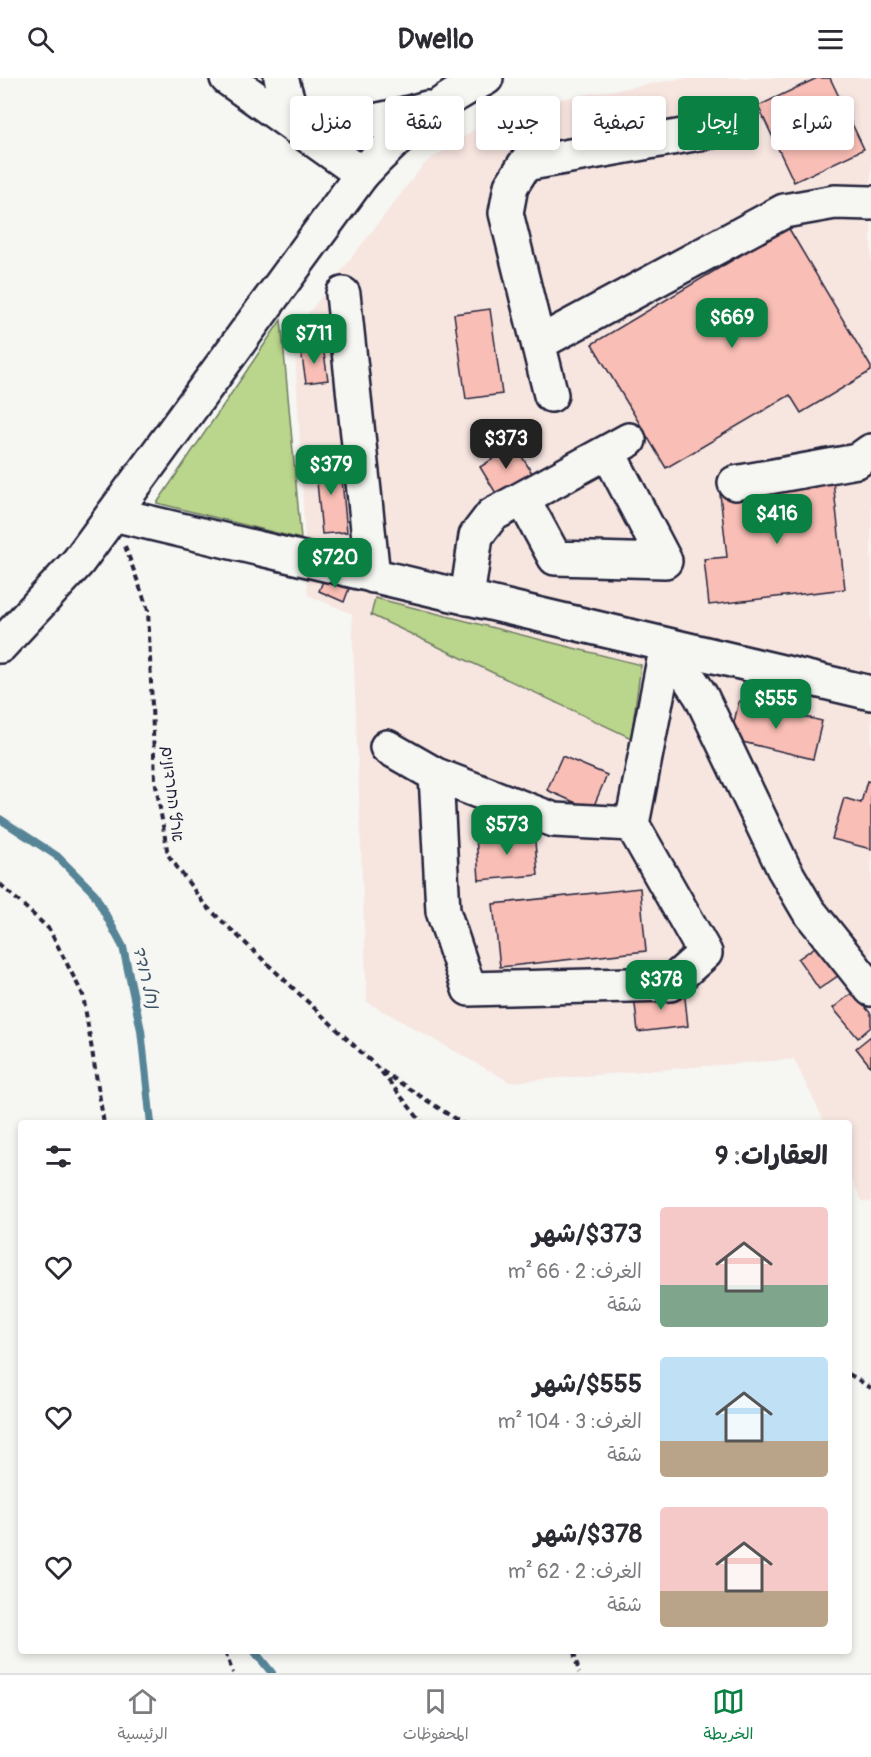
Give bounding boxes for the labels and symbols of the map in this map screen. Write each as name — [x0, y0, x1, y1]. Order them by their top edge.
pin: $669 — [696, 298, 768, 349]
pin: $711 — [278, 314, 350, 365]
pin: $373 — [470, 419, 542, 470]
pin: $379 — [295, 445, 367, 496]
pin: $416 — [741, 494, 813, 545]
pin: $720 — [299, 538, 371, 589]
pin: $555 — [740, 679, 812, 730]
street label: ארץ החרדונים — [156, 745, 188, 843]
pin: $573 — [471, 805, 543, 856]
water label: נחל רודד — [127, 943, 165, 1013]
pin: $378 — [625, 960, 697, 1011]

